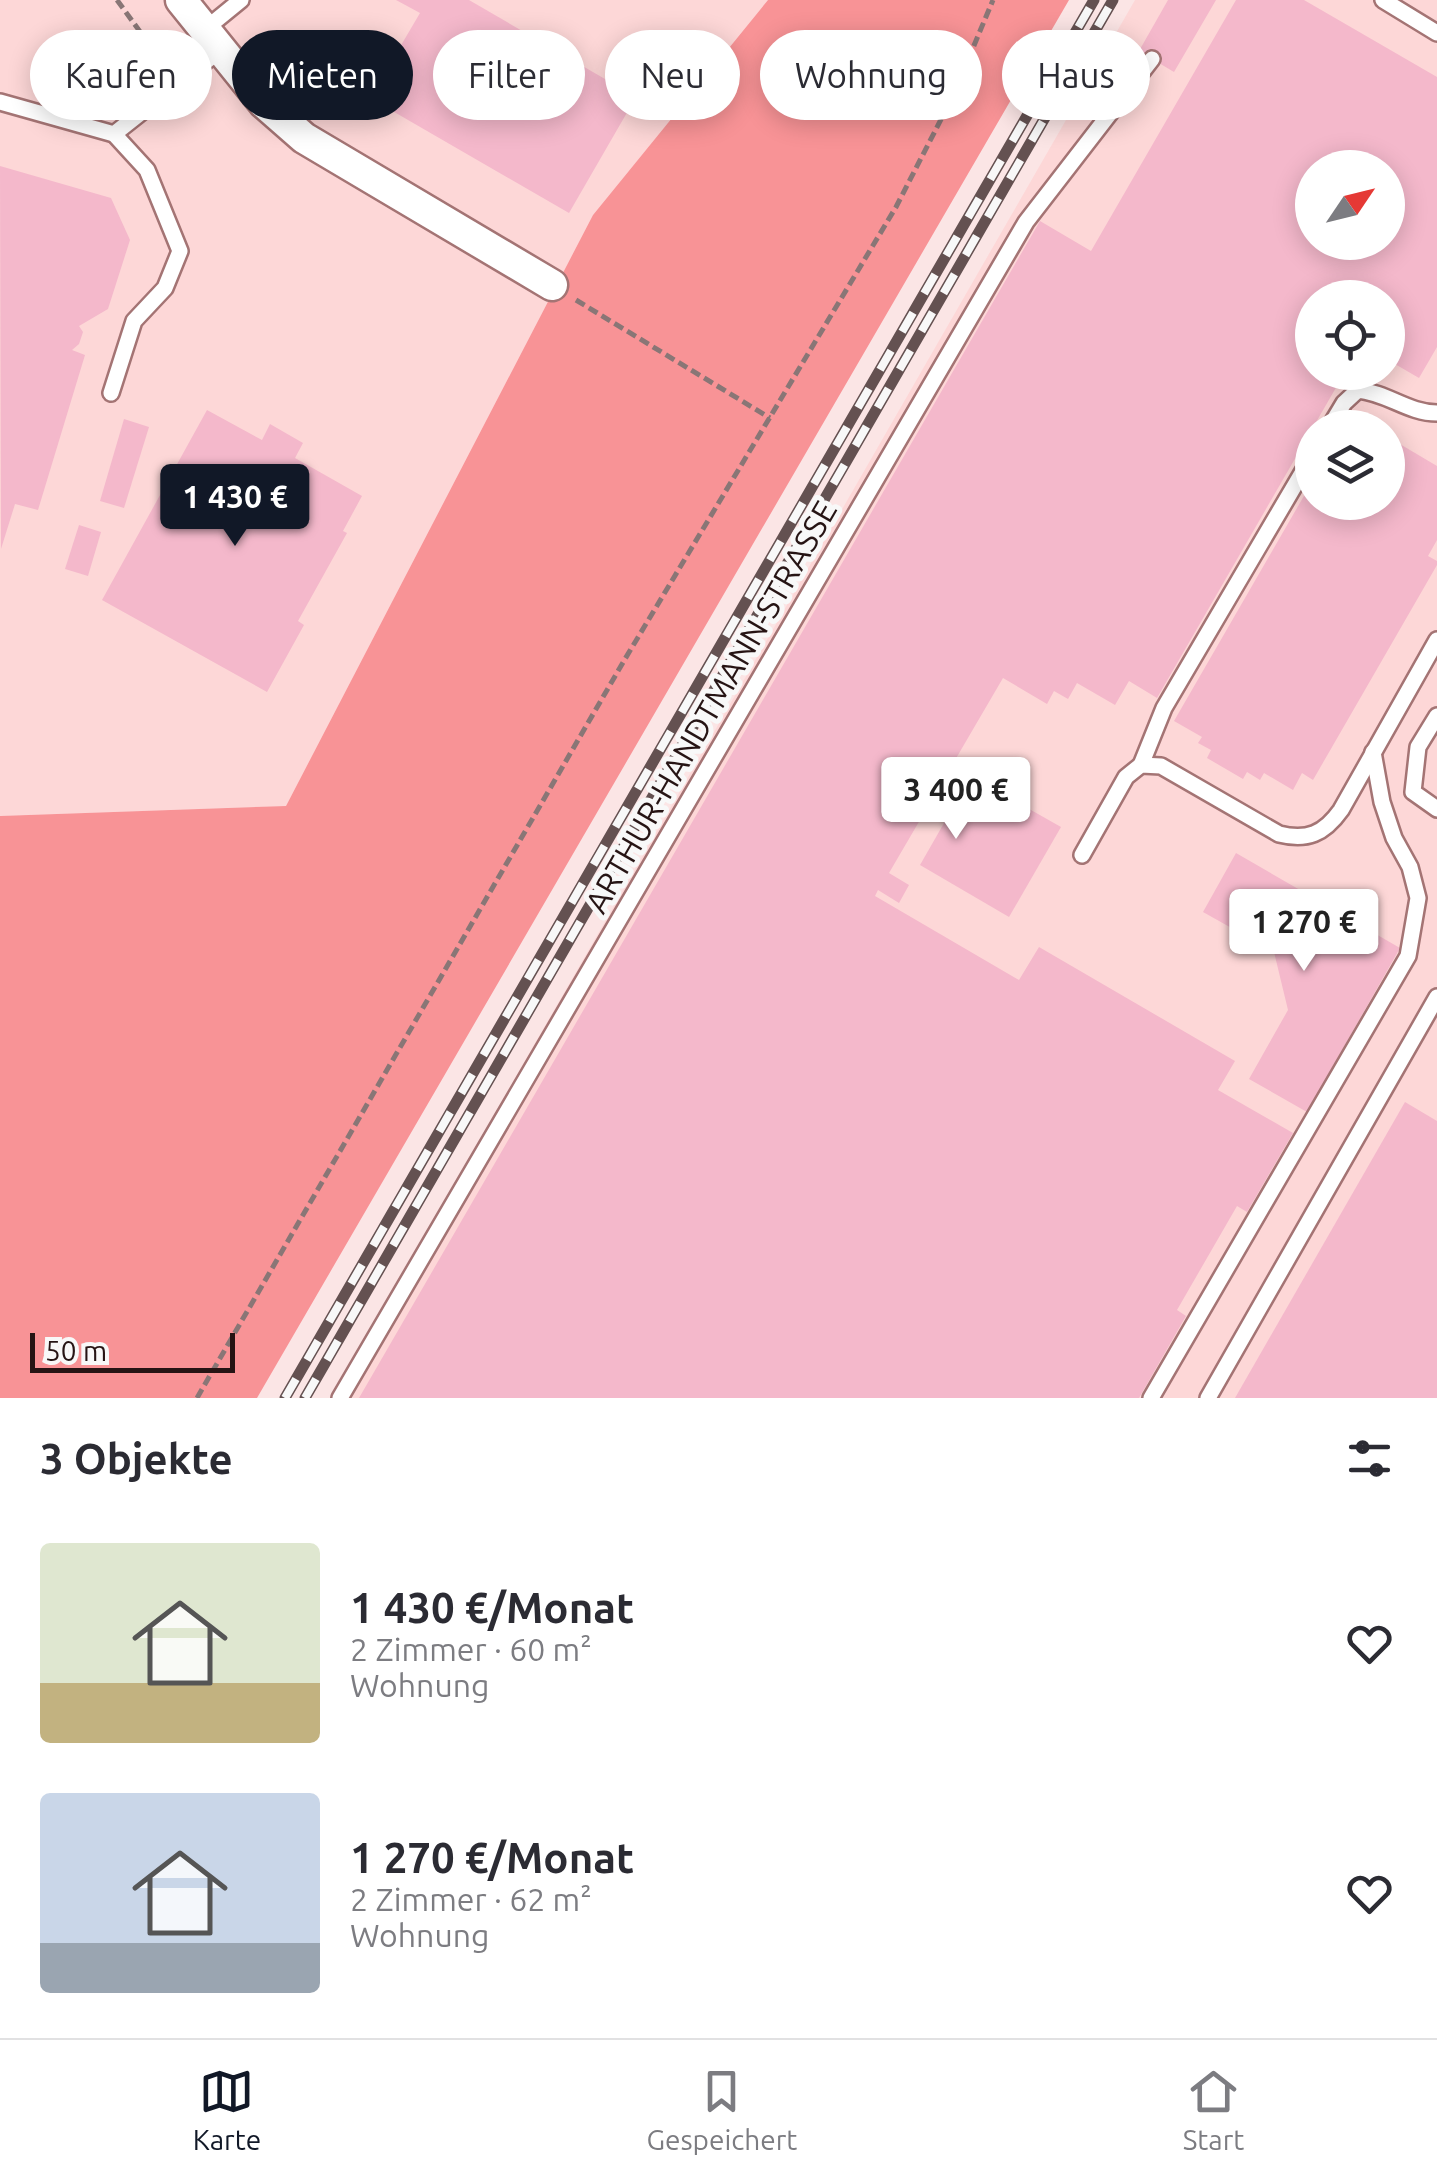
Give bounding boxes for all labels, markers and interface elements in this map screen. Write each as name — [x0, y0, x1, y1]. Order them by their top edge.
chip: Kaufen — [30, 30, 212, 120]
chip: Mieten — [232, 30, 413, 120]
chip: Filter — [433, 30, 585, 120]
chip: Neu — [605, 30, 740, 120]
chip: Wohnung — [760, 30, 982, 120]
chip: Haus — [1002, 30, 1150, 120]
north arrow — [1295, 150, 1405, 260]
map controls — [1295, 150, 1405, 520]
button: locate — [1295, 280, 1405, 390]
button: layers — [1295, 410, 1405, 520]
pin: 1 430 € — [143, 464, 327, 549]
text: 1 430 € — [182, 478, 288, 514]
street label: ARTHUR-HANDTMANN-STRASSE — [577, 494, 843, 919]
pin: 3 400 € — [864, 757, 1048, 842]
text: 3 400 € — [903, 771, 1009, 807]
pin: 1 270 € — [1212, 889, 1396, 974]
text: 1 270 € — [1251, 903, 1357, 939]
scale bar — [30, 1328, 235, 1372]
text: 50 m — [45, 1335, 107, 1366]
icon: filters — [1342, 1431, 1397, 1486]
text: 3 Objekte — [40, 1435, 233, 1482]
icon: home — [120, 1583, 240, 1703]
text: 1 430 €/Monat — [350, 1584, 634, 1631]
icon: heart — [1342, 1616, 1397, 1671]
text: 2 Zimmer · 60 m² — [350, 1631, 592, 1667]
text: Wohnung — [350, 1667, 489, 1703]
icon: home — [120, 1833, 240, 1953]
text: 1 270 €/Monat — [350, 1834, 634, 1881]
icon: heart — [1342, 1866, 1397, 1921]
text: 2 Zimmer · 62 m² — [350, 1881, 592, 1917]
text: Wohnung — [350, 1917, 489, 1953]
tab: Karte — [193, 2064, 261, 2155]
tab: Gespeichert — [646, 2064, 797, 2155]
tab: Start — [1183, 2064, 1244, 2155]

